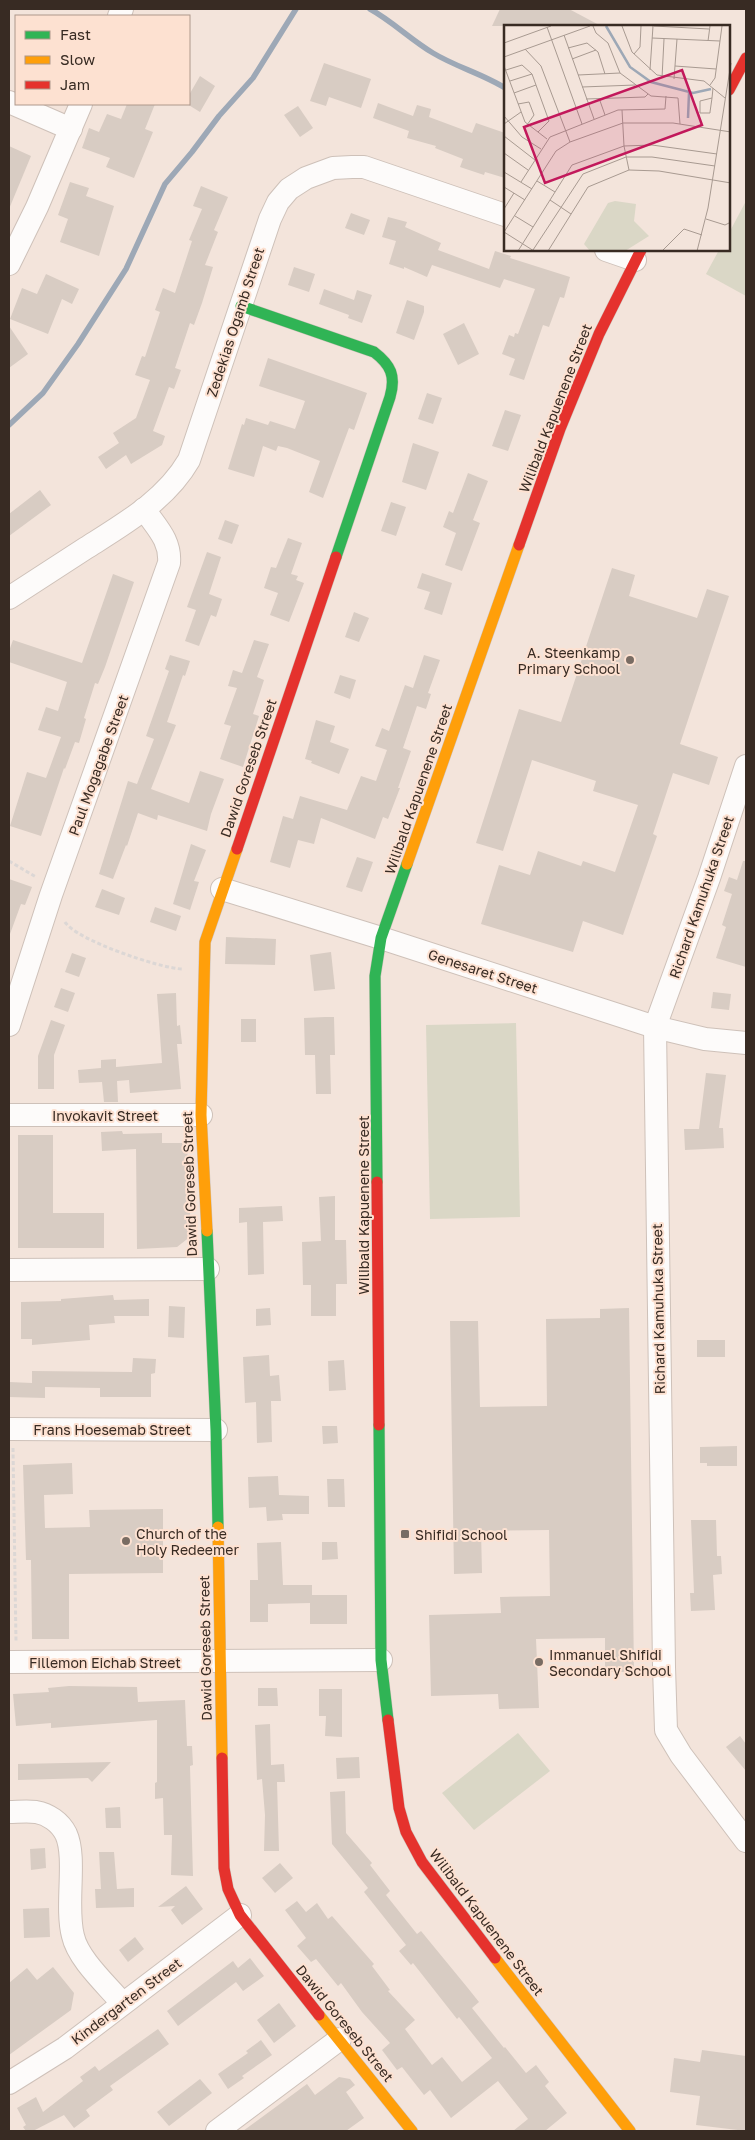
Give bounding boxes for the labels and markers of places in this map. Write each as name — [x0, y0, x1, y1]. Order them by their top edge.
place label: A. Steenkamp Primary School — [518, 644, 620, 677]
marker: A. Steenkamp Primary School — [624, 654, 636, 666]
place label: Church of the Holy Redeemer — [136, 1525, 239, 1558]
place label: Shifidi School — [415, 1526, 508, 1543]
marker: Shifidi School — [399, 1528, 411, 1540]
marker: Church of the Holy Redeemer — [120, 1535, 132, 1547]
place label: Immanuel Shifidi Secondary School — [549, 1646, 671, 1679]
marker: Immanuel Shifidi Secondary School — [533, 1656, 545, 1668]

